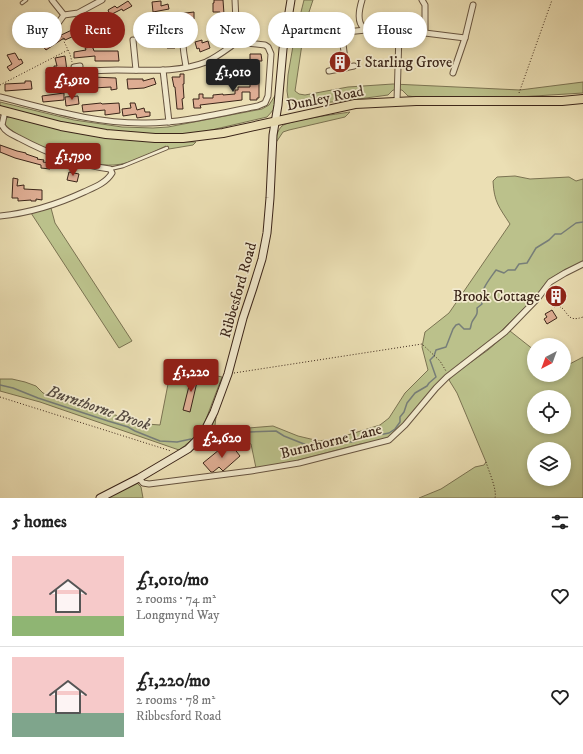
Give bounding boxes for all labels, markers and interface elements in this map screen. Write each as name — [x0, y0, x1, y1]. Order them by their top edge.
chip: Buy — [12, 12, 62, 48]
chip: Rent — [70, 12, 125, 48]
chip: Filters — [133, 12, 198, 48]
chip: New — [206, 12, 260, 48]
chip: Apartment — [268, 12, 355, 48]
chip: House — [363, 12, 427, 48]
building icon: 1 Starling Grove — [327, 49, 353, 75]
place label: 1 Starling Grove — [356, 53, 452, 72]
pin: £1,010 — [200, 59, 266, 93]
text: £1,010 — [215, 64, 251, 80]
pin: £1,910 — [39, 67, 105, 101]
text: £1,910 — [54, 72, 90, 88]
street label: Dunley Road — [285, 82, 366, 115]
pin: £1,790 — [40, 143, 106, 177]
text: £1,790 — [55, 148, 91, 164]
street label: Ribbesford Road — [216, 240, 261, 340]
building icon: Brook Cottage — [543, 283, 569, 309]
place label: Brook Cottage — [453, 287, 540, 306]
north arrow — [527, 338, 571, 382]
map controls — [527, 338, 571, 486]
pin: £1,220 — [158, 359, 224, 393]
text: £1,220 — [172, 364, 210, 380]
water label: Burnthorne Brook — [43, 381, 153, 435]
button: locate — [527, 390, 571, 434]
street label: Burnthorne Lane — [278, 420, 384, 463]
pin: £2,620 — [189, 425, 255, 459]
text: £2,620 — [202, 430, 242, 446]
button: layers — [527, 442, 571, 486]
text: 5 homes — [12, 511, 67, 533]
icon: filters — [549, 511, 571, 533]
text: £1,010/mo — [136, 569, 209, 591]
icon: home — [44, 572, 92, 620]
icon: heart — [549, 585, 571, 607]
text: 2 rooms · 74 m² — [136, 591, 216, 607]
text: Longmynd Way — [136, 607, 219, 623]
text: £1,220/mo — [136, 670, 210, 692]
icon: home — [44, 673, 92, 721]
icon: heart — [549, 686, 571, 708]
text: 2 rooms · 78 m² — [136, 692, 215, 708]
text: Ribbesford Road — [136, 708, 221, 724]

